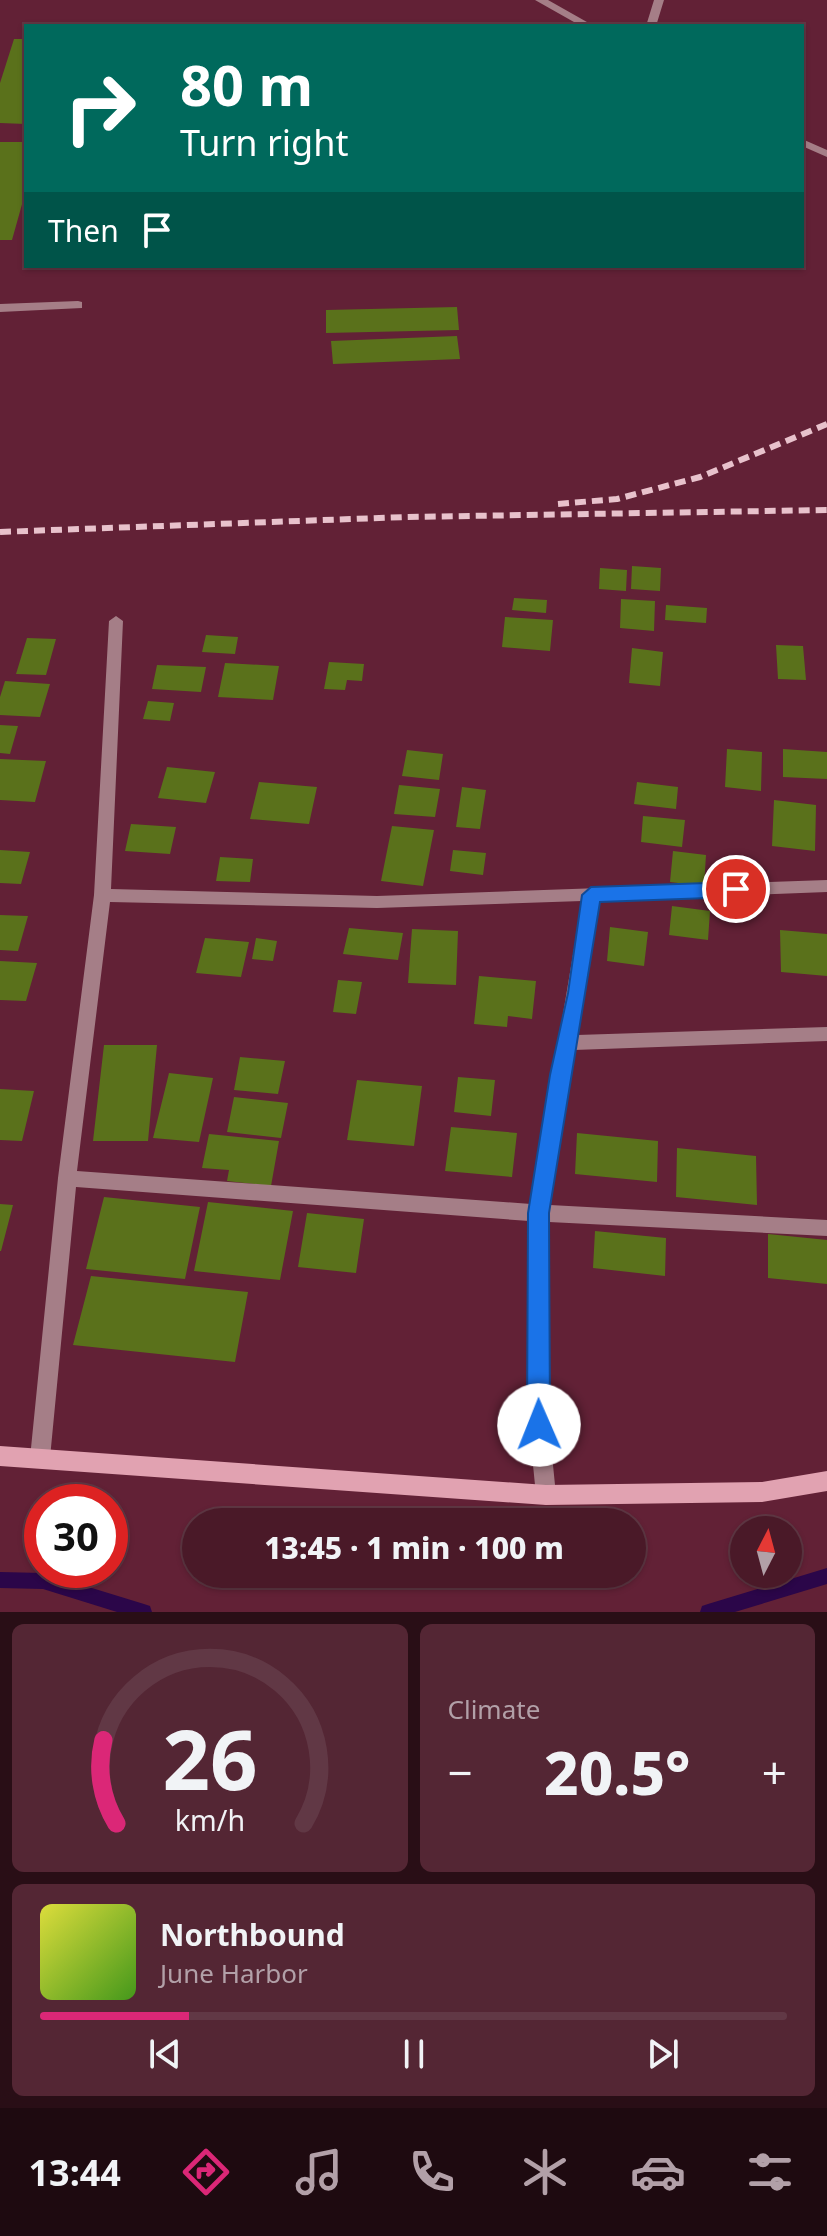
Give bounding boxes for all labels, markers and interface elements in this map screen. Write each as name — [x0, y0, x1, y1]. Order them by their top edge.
text: 80 m — [180, 46, 313, 122]
icon: right — [48, 56, 152, 160]
text: Turn right — [180, 118, 348, 167]
icon: arrive — [135, 208, 179, 252]
text: Then — [48, 210, 119, 251]
pin — [702, 855, 770, 923]
icon: arrive — [714, 867, 758, 911]
position arrow — [497, 1383, 581, 1467]
speed limit sign: 30 — [24, 1484, 128, 1588]
north arrow — [730, 1516, 802, 1588]
map controls — [730, 1516, 802, 1588]
text: 13:45 · 1 min · 100 m — [264, 1527, 564, 1568]
text: Climate — [448, 1691, 540, 1727]
text: 26 — [162, 1701, 257, 1814]
text: 20.5° — [544, 1731, 691, 1813]
text: − — [448, 1742, 473, 1802]
text: + — [762, 1742, 787, 1802]
text: km/h — [175, 1800, 245, 1839]
text: Northbound — [160, 1914, 345, 1955]
text: June Harbor — [160, 1955, 308, 1991]
icon: previous — [143, 2032, 187, 2076]
icon: pause — [392, 2032, 436, 2076]
icon: next — [641, 2032, 685, 2076]
icon: directions — [178, 2144, 234, 2200]
icon: music — [291, 2144, 347, 2200]
icon: phone — [404, 2144, 460, 2200]
icon: climate — [517, 2144, 573, 2200]
icon: car — [630, 2144, 686, 2200]
icon: filters — [742, 2144, 798, 2200]
text: 13:44 — [28, 2148, 121, 2197]

